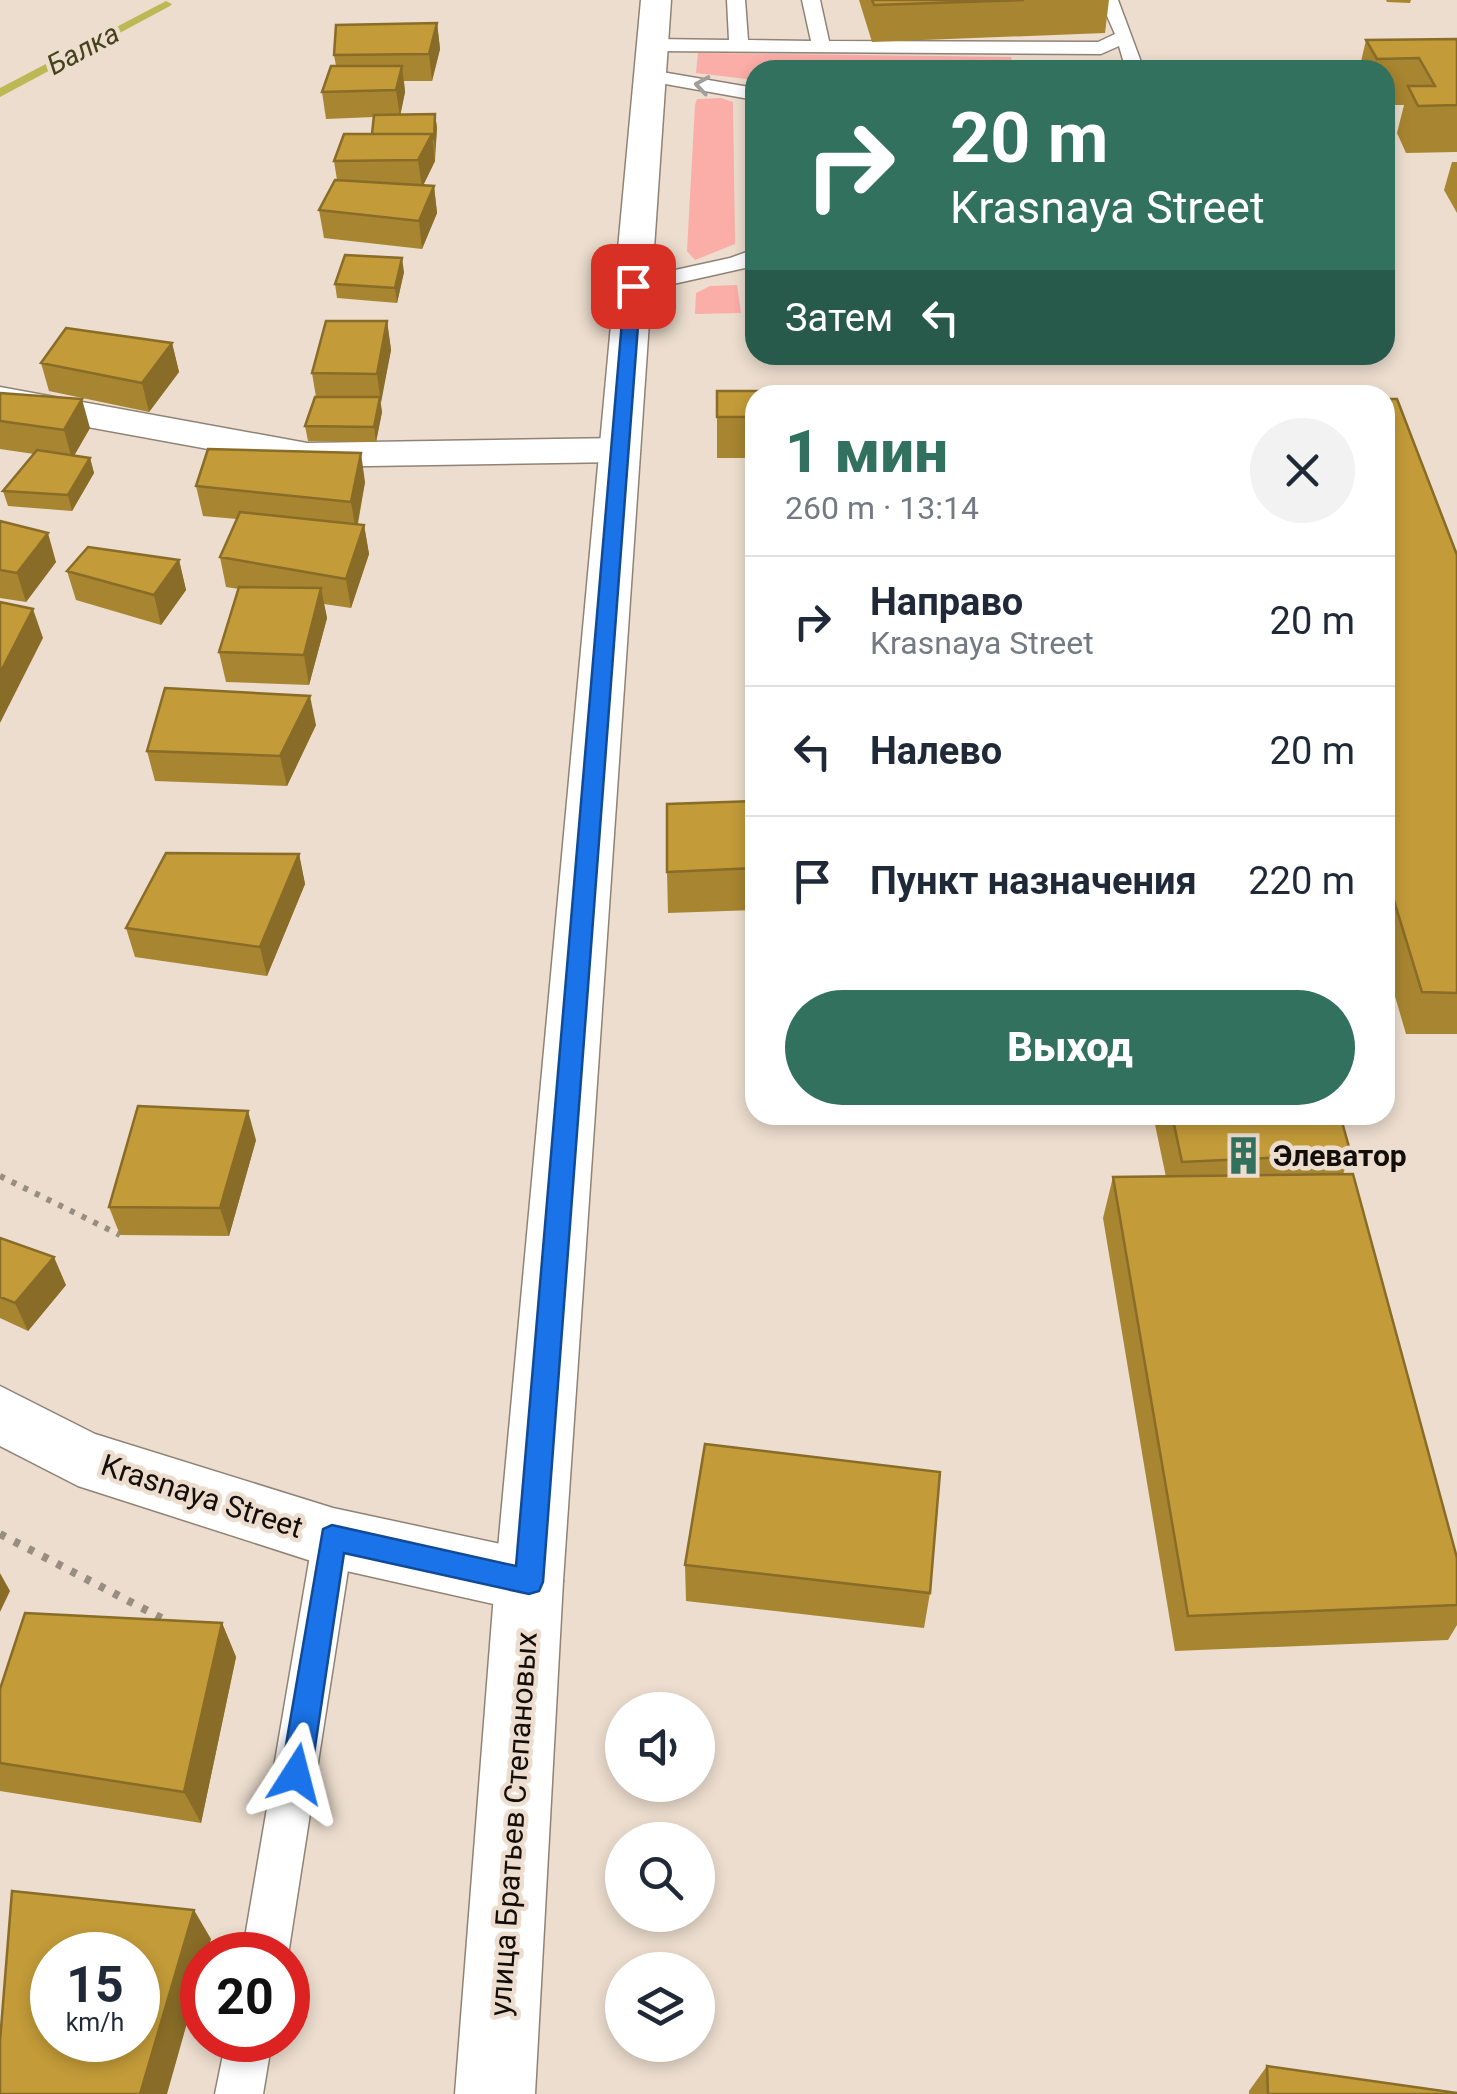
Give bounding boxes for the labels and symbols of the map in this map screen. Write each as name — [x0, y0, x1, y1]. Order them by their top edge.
water label: Балка — [41, 16, 125, 82]
one-way arrow — [694, 75, 711, 96]
pin — [591, 244, 676, 329]
building icon: Элеватор — [1222, 1134, 1264, 1176]
place label: Элеватор — [1273, 1138, 1407, 1173]
street label: Krasnaya Street — [97, 1447, 307, 1545]
street label: улица Братьев Степановых — [482, 1631, 544, 2017]
position arrow — [244, 1722, 348, 1826]
speed limit sign: 20 — [180, 1932, 310, 2062]

